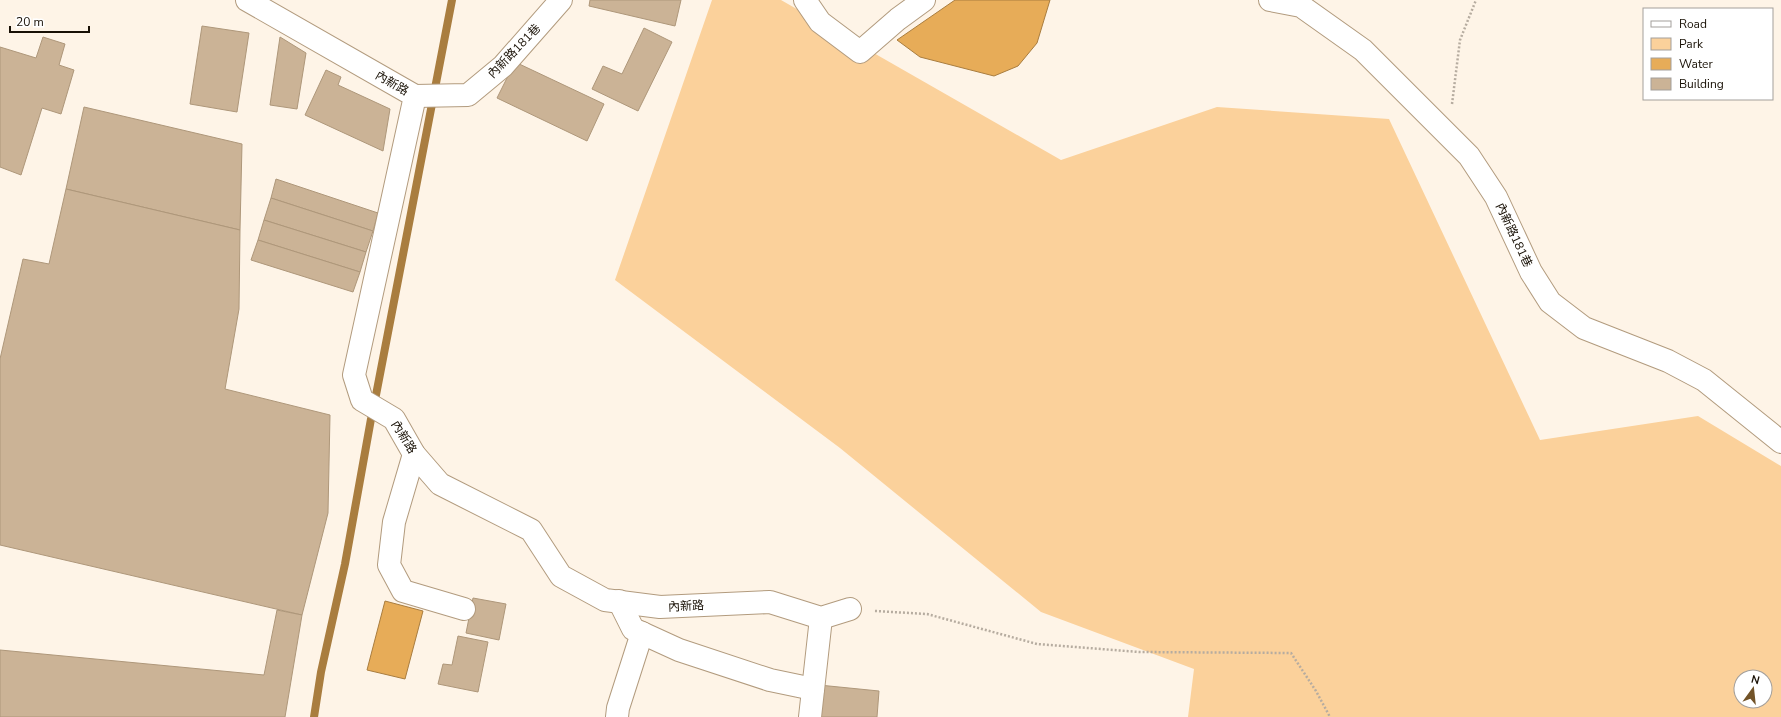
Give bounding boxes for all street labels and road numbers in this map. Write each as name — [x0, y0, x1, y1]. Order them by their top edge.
street label: 內新路181巷 — [484, 20, 544, 82]
street label: 內新路 — [372, 67, 412, 99]
street label: 內新路181巷 — [1492, 200, 1536, 270]
street label: 內新路 — [388, 417, 420, 457]
street label: 內新路 — [668, 597, 704, 615]

